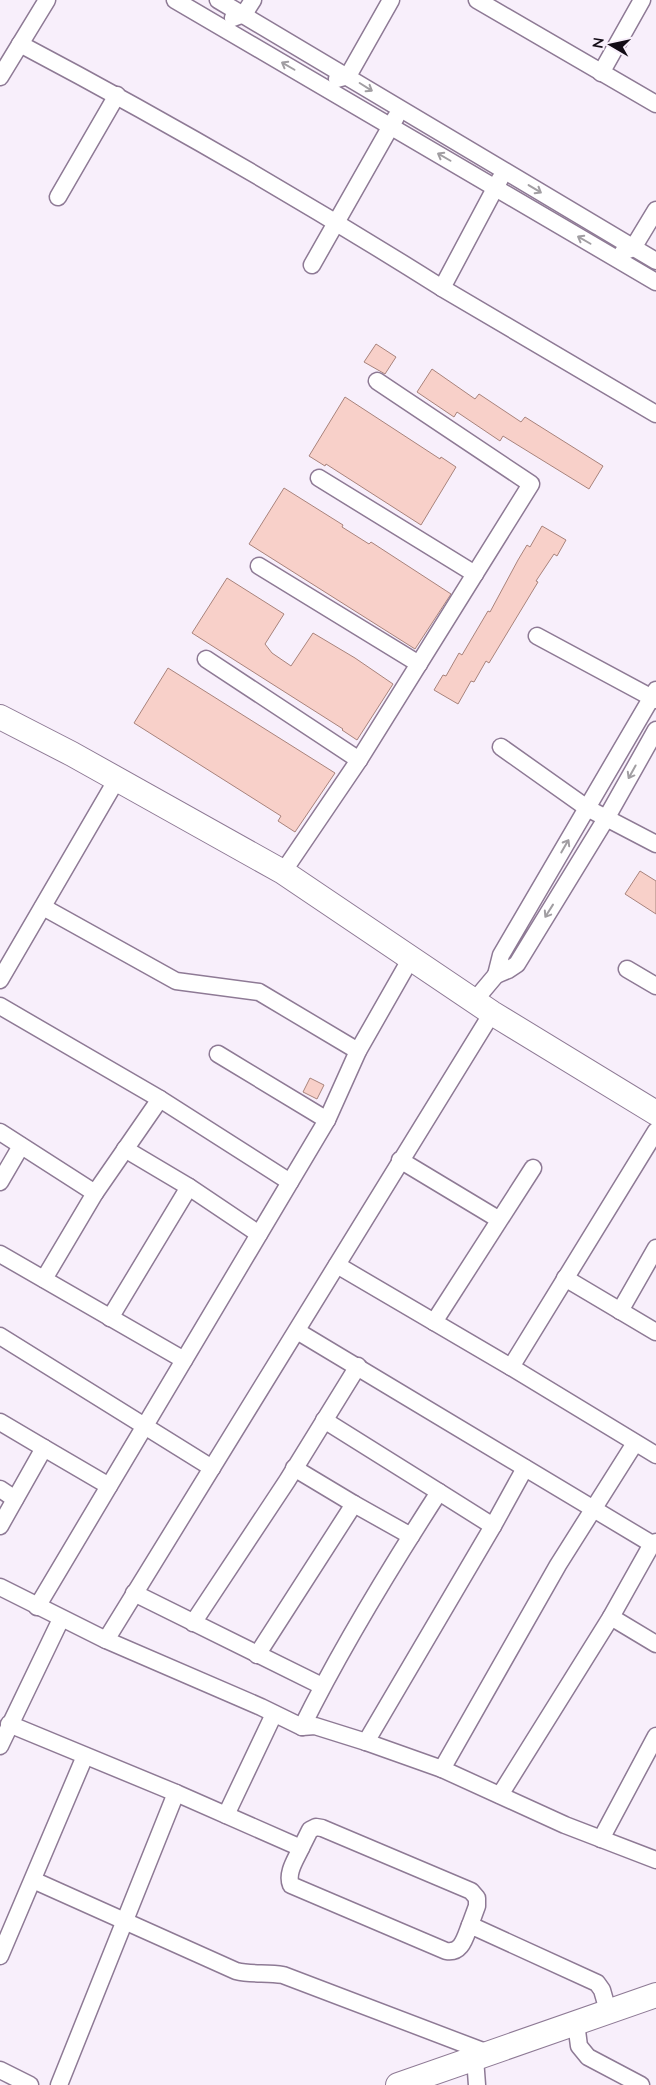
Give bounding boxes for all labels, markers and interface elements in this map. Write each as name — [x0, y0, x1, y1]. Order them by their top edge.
north arrow — [586, 20, 636, 70]
text: N — [588, 36, 607, 50]
one-way arrow — [282, 61, 296, 71]
one-way arrow — [358, 83, 372, 93]
one-way arrow — [437, 152, 451, 162]
one-way arrow — [528, 183, 542, 194]
one-way arrow — [577, 234, 591, 244]
one-way arrow — [627, 764, 636, 779]
one-way arrow — [560, 840, 570, 854]
one-way arrow — [543, 904, 553, 918]

